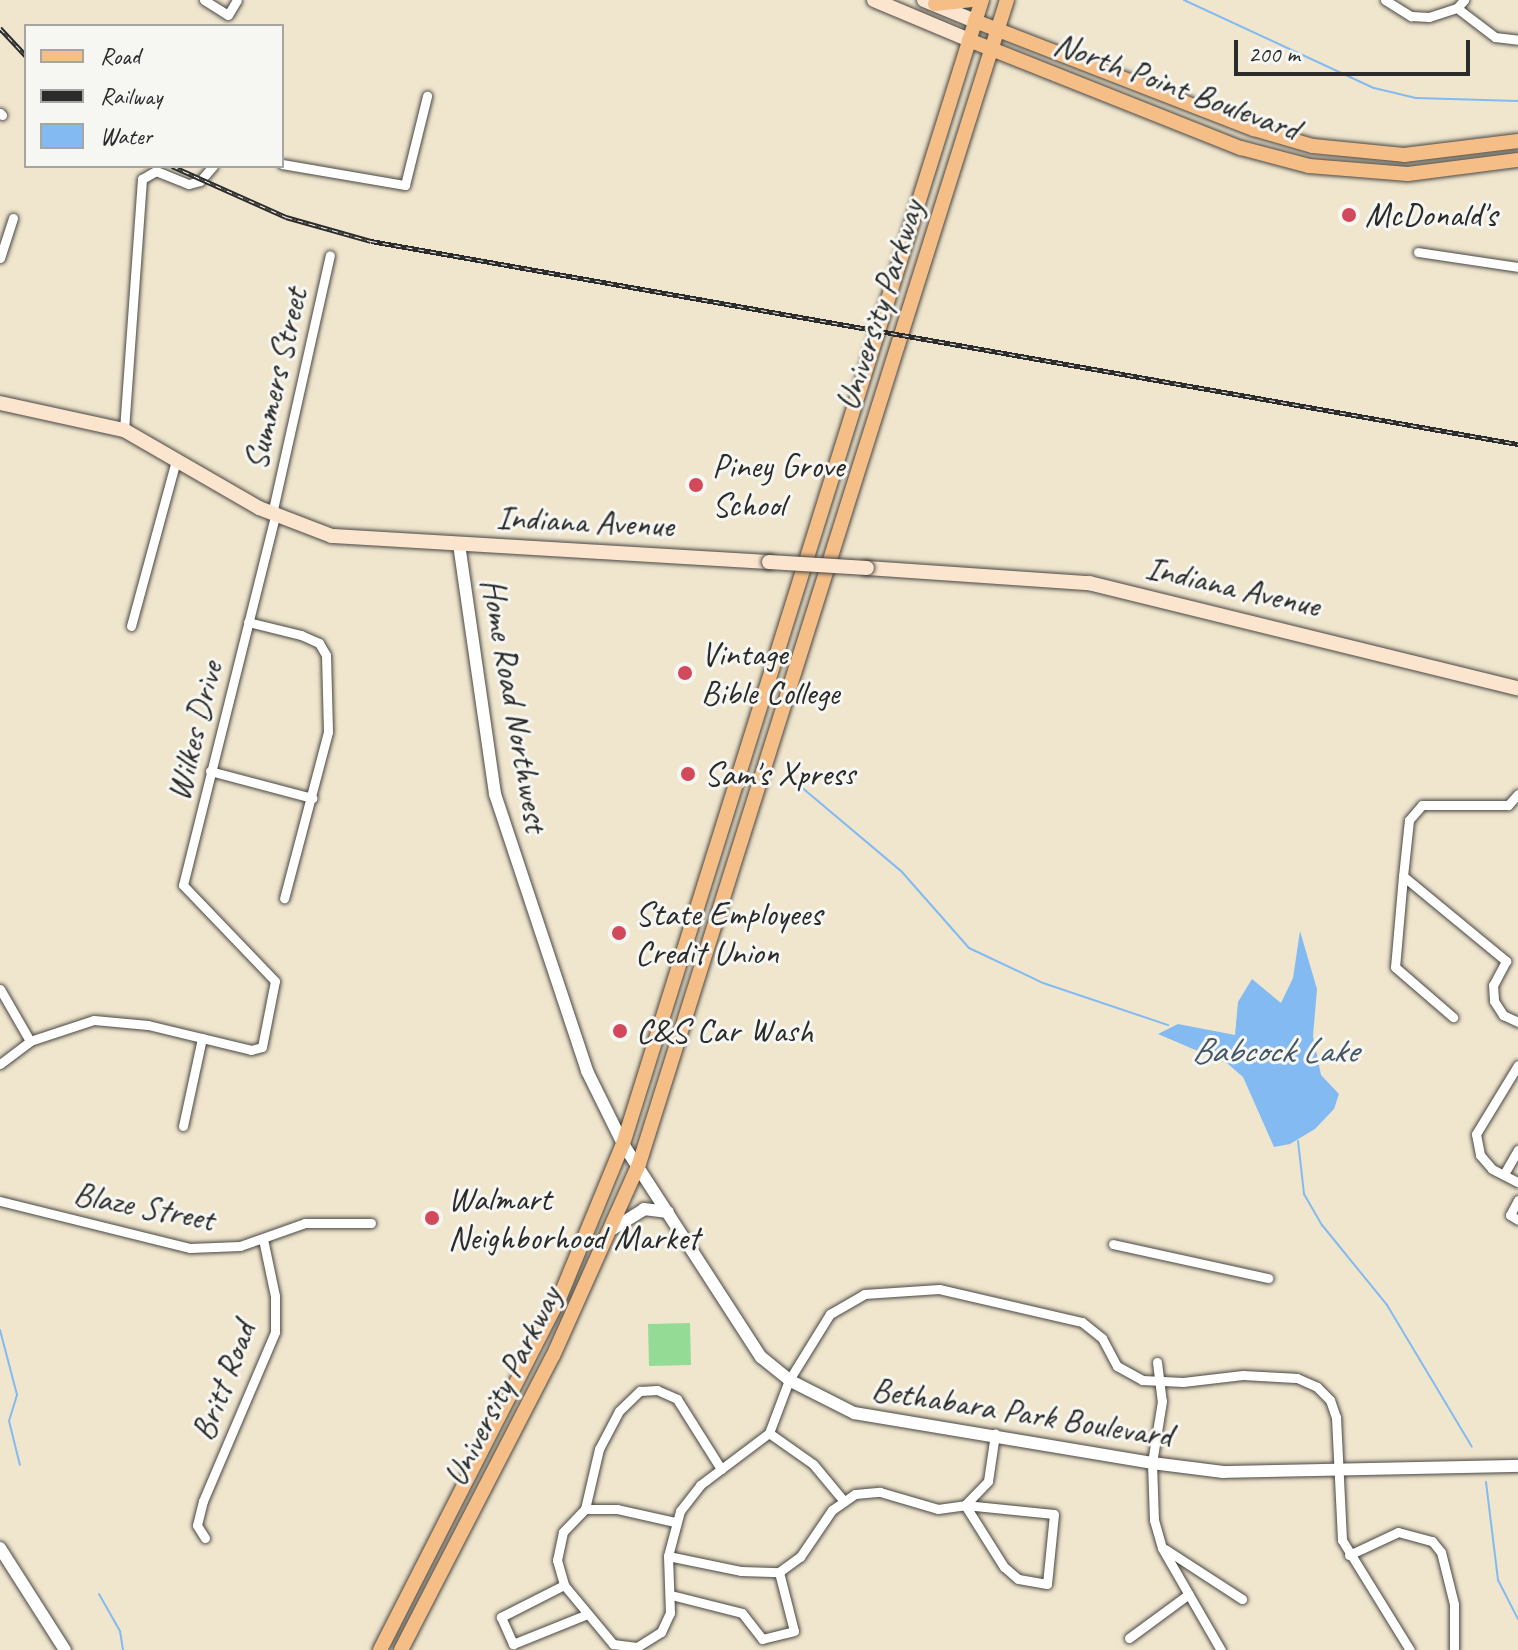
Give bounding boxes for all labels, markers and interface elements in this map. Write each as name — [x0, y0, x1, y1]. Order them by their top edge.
street label: North Point Boulevard — [1049, 23, 1305, 149]
legend — [24, 24, 284, 168]
scale bar — [1238, 24, 1474, 74]
text: 200 m — [1248, 39, 1300, 69]
text: Road — [100, 41, 140, 71]
text: Railway — [100, 81, 162, 111]
text: Water — [100, 121, 152, 151]
street label: University Parkway — [826, 195, 932, 415]
place label: McDonald's — [1365, 195, 1497, 235]
marker: McDonald's — [1340, 206, 1358, 224]
street label: Summers Street — [234, 284, 316, 474]
place label: Piney Grove School — [712, 445, 844, 524]
marker: Piney Grove School — [687, 476, 705, 494]
street label: Indiana Avenue — [495, 496, 675, 546]
street label: Indiana Avenue — [1142, 546, 1324, 626]
street label: Home Road Northwest — [473, 575, 557, 835]
place label: Vintage Bible College — [701, 633, 839, 712]
street label: Wilkes Drive — [157, 657, 231, 805]
marker: Vintage Bible College — [676, 664, 694, 682]
place label: Sam's Xpress — [704, 754, 855, 794]
marker: Sam's Xpress — [679, 765, 697, 783]
place label: State Employees Credit Union — [635, 893, 821, 972]
marker: State Employees Credit Union — [610, 924, 628, 942]
place label: C&S Car Wash — [636, 1011, 814, 1051]
marker: C&S Car Wash — [611, 1022, 629, 1040]
water label: Babcock Lake — [1191, 1029, 1357, 1073]
street label: Blaze Street — [70, 1172, 218, 1240]
place label: Walmart Neighborhood Market — [448, 1178, 700, 1258]
marker: Walmart Neighborhood Market — [423, 1209, 441, 1227]
street label: University Parkway — [434, 1279, 570, 1493]
street label: Britt Road — [182, 1316, 264, 1446]
street label: Bethabara Park Boulevard — [868, 1368, 1176, 1456]

